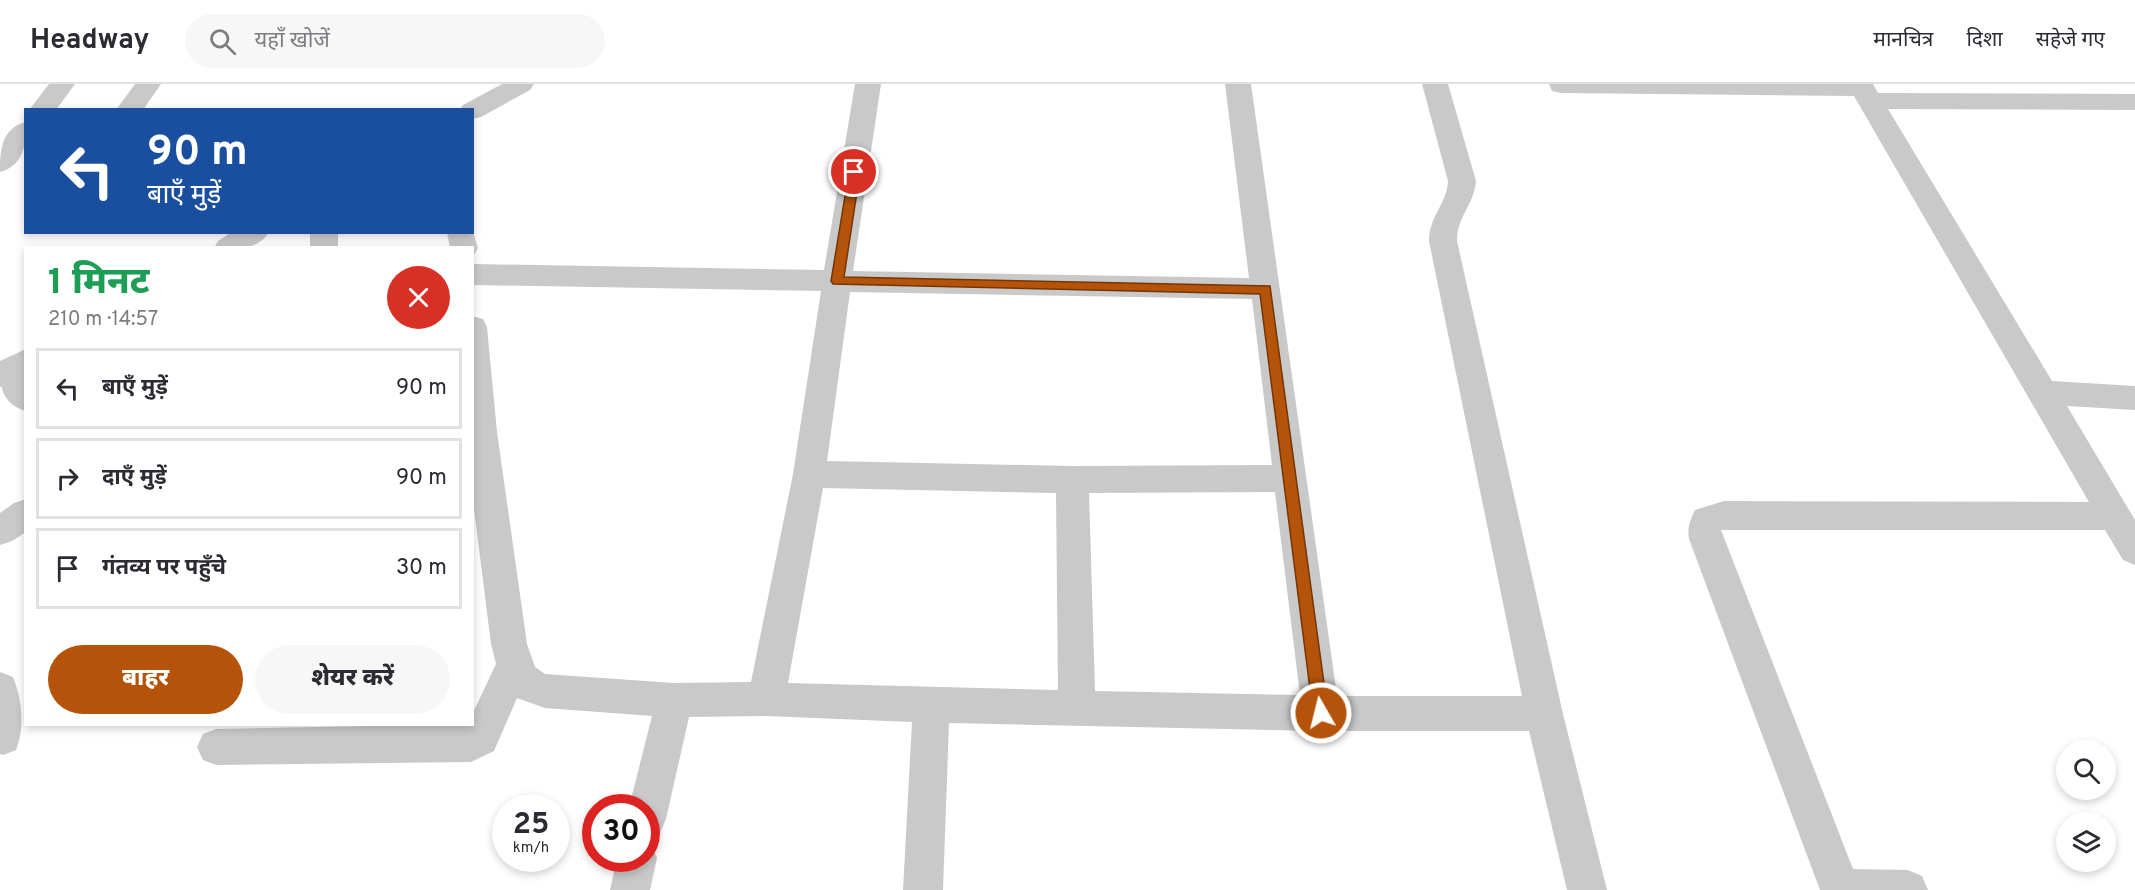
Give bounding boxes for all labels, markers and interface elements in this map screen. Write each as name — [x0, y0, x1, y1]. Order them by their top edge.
search box — [185, 14, 605, 68]
text: Headway — [30, 23, 149, 59]
icon: search — [206, 25, 239, 58]
text: मानचित्र — [1873, 27, 1933, 54]
text: दिशा — [1966, 27, 2003, 54]
text: सहेजे गए — [2036, 27, 2105, 54]
text: यहाँ खोजें — [254, 28, 330, 55]
text: 90 m — [147, 127, 248, 180]
icon: left — [48, 132, 126, 210]
pin — [828, 146, 879, 197]
icon: arrive — [837, 155, 870, 188]
text: बाएँ मुड़ें — [147, 179, 221, 213]
text: 1 मिनट — [48, 261, 149, 307]
button: close — [387, 266, 450, 329]
text: 210 m · 14:57 — [48, 307, 158, 333]
icon: left — [51, 372, 84, 405]
text: बाएँ मुड़ें — [102, 375, 168, 402]
text: 90 m — [396, 375, 447, 402]
icon: right — [51, 462, 84, 495]
text: दाएँ मुड़ें — [102, 465, 167, 492]
text: 90 m — [396, 465, 447, 492]
icon: arrive — [51, 552, 84, 585]
text: गंतव्य पर पहुँचे — [102, 555, 226, 582]
text: 30 m — [396, 555, 447, 582]
button: बाहर — [48, 645, 243, 714]
button: शेयर करें — [255, 645, 450, 714]
position arrow — [1289, 681, 1353, 745]
map controls — [2056, 740, 2116, 872]
button: search — [2056, 740, 2116, 800]
speed limit sign: 30 — [582, 794, 660, 872]
text: 25 — [513, 807, 549, 844]
button: layers — [2056, 812, 2116, 872]
text: km/h — [513, 839, 549, 858]

